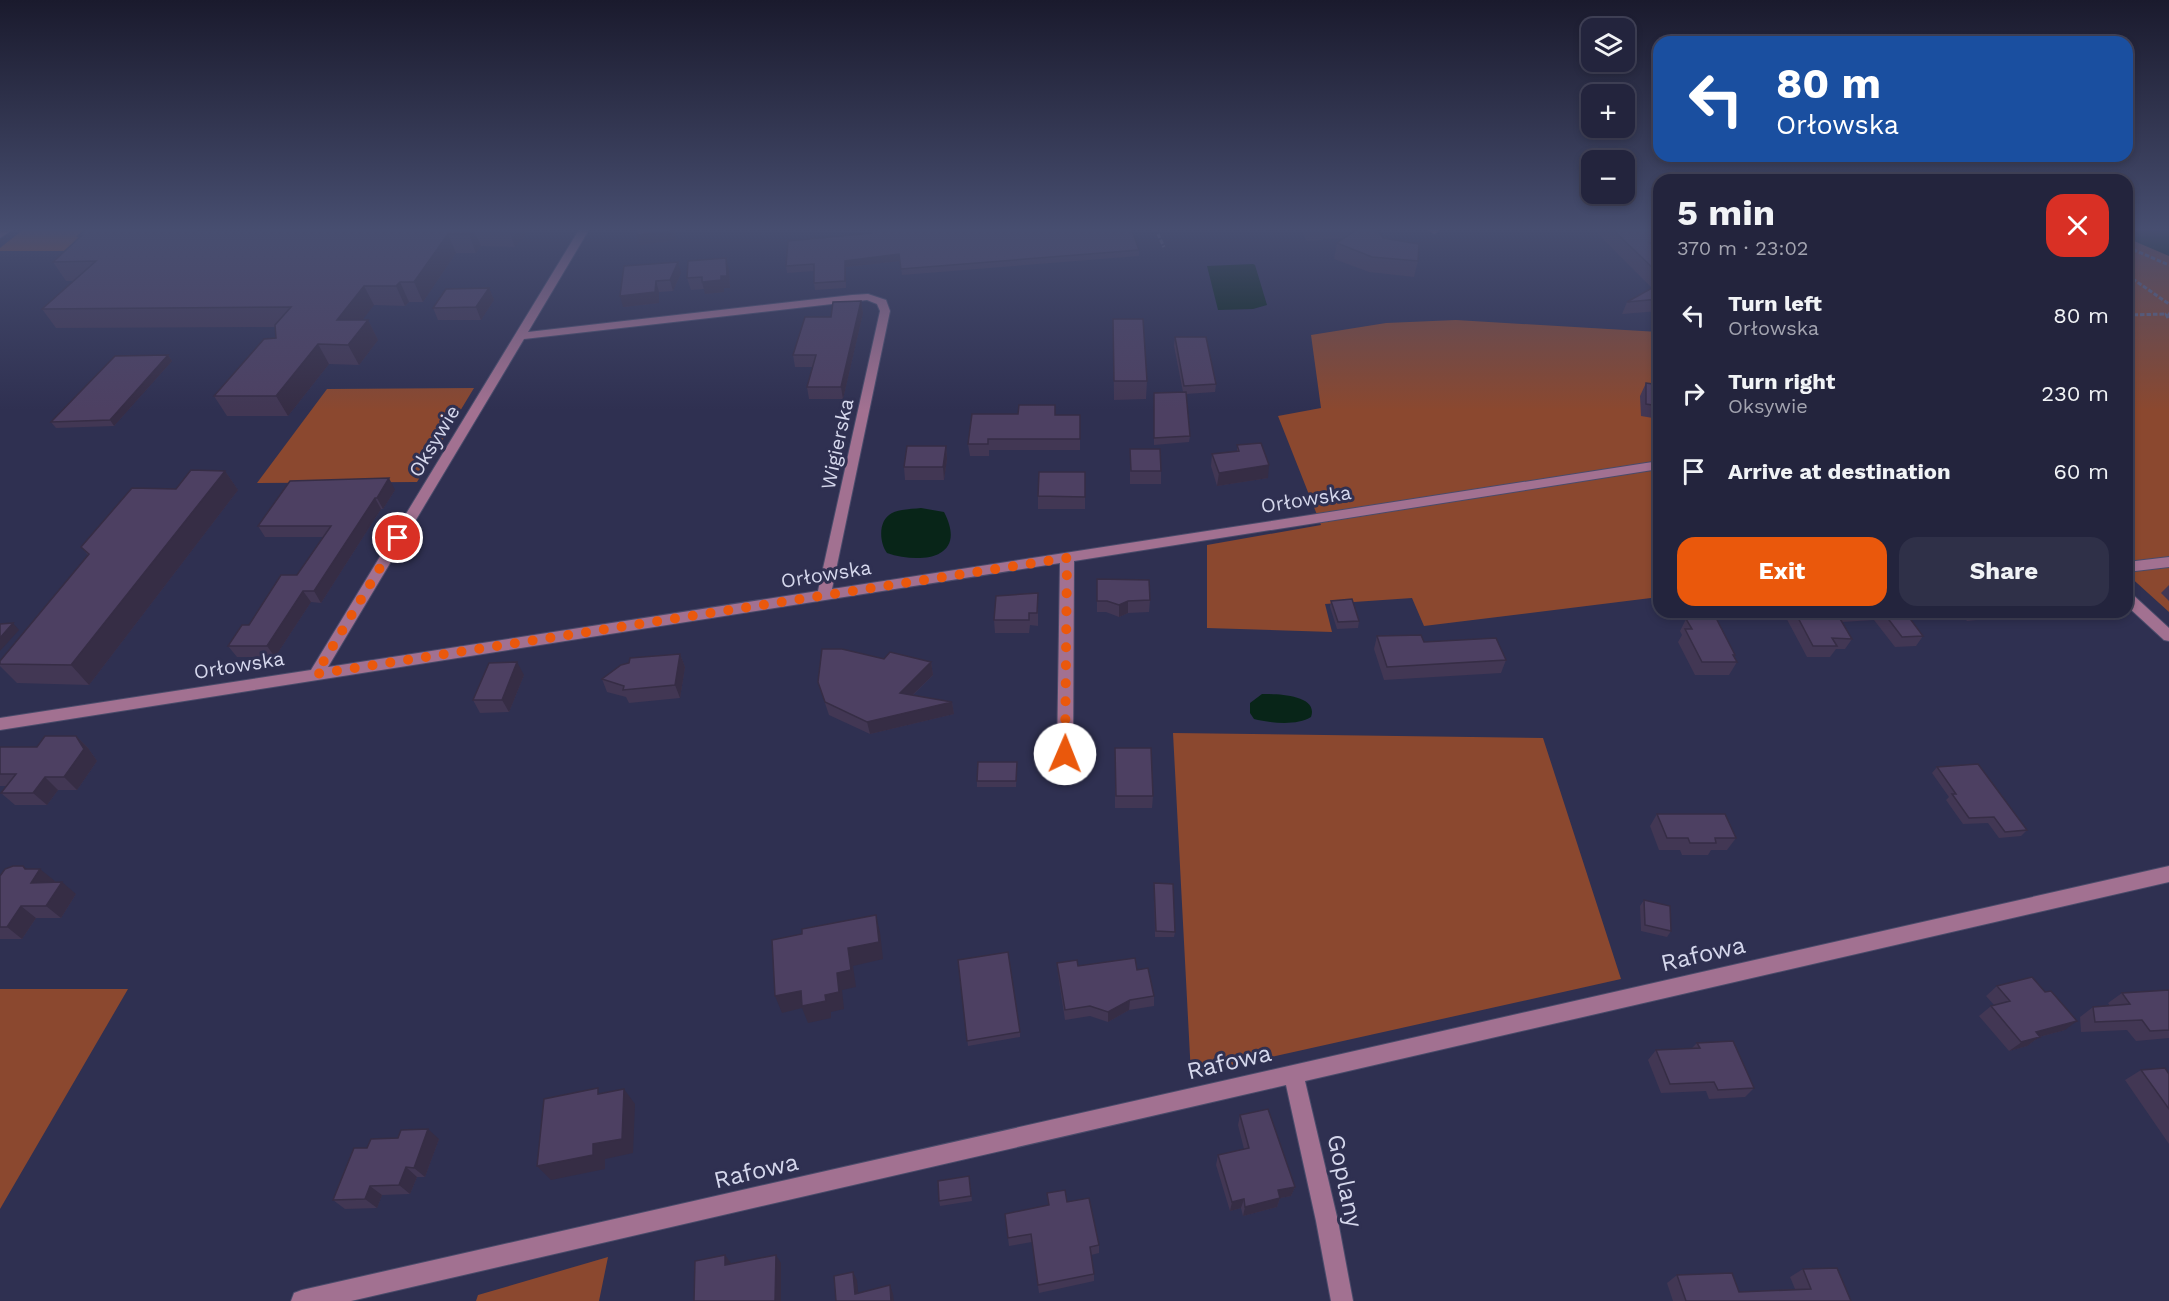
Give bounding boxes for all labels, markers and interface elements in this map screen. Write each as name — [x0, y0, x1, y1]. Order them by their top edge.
map controls — [1581, 18, 1635, 204]
button: layers — [1581, 18, 1635, 72]
text: 80 m — [1776, 59, 1881, 108]
icon: left — [1677, 60, 1755, 138]
button: + — [1581, 84, 1635, 138]
text: Orłowska — [1776, 109, 1899, 141]
button: − — [1581, 150, 1635, 204]
text: 5 min — [1677, 192, 1775, 234]
button: close — [2046, 194, 2109, 257]
text: 370 m · 23:02 — [1677, 236, 1809, 260]
text: Turn left — [1728, 291, 1822, 316]
icon: left — [1677, 299, 1710, 332]
text: 80 m — [2053, 303, 2109, 328]
text: Orłowska — [1728, 316, 1819, 340]
text: Turn right — [1728, 369, 1835, 394]
icon: right — [1677, 377, 1710, 410]
text: 230 m — [2041, 381, 2109, 406]
text: Oksywie — [1728, 394, 1808, 418]
street label: Wigierska — [816, 396, 858, 492]
street label: Oksywie — [403, 401, 465, 481]
icon: arrive — [1677, 455, 1710, 488]
text: Arrive at destination — [1728, 459, 1951, 484]
text: 60 m — [2053, 459, 2109, 484]
street label: Orłowska — [1259, 480, 1353, 518]
pin — [372, 512, 423, 563]
icon: arrive — [381, 521, 414, 554]
button: Exit — [1677, 537, 1887, 606]
button: Share — [1899, 537, 2109, 606]
street label: Orłowska — [779, 555, 873, 593]
street label: Orłowska — [192, 646, 286, 684]
position arrow — [1033, 722, 1097, 786]
street label: Rafowa — [1658, 931, 1748, 977]
street label: Rafowa — [1184, 1039, 1274, 1085]
street label: Goplany — [1321, 1132, 1369, 1231]
street label: Rafowa — [711, 1148, 801, 1194]

